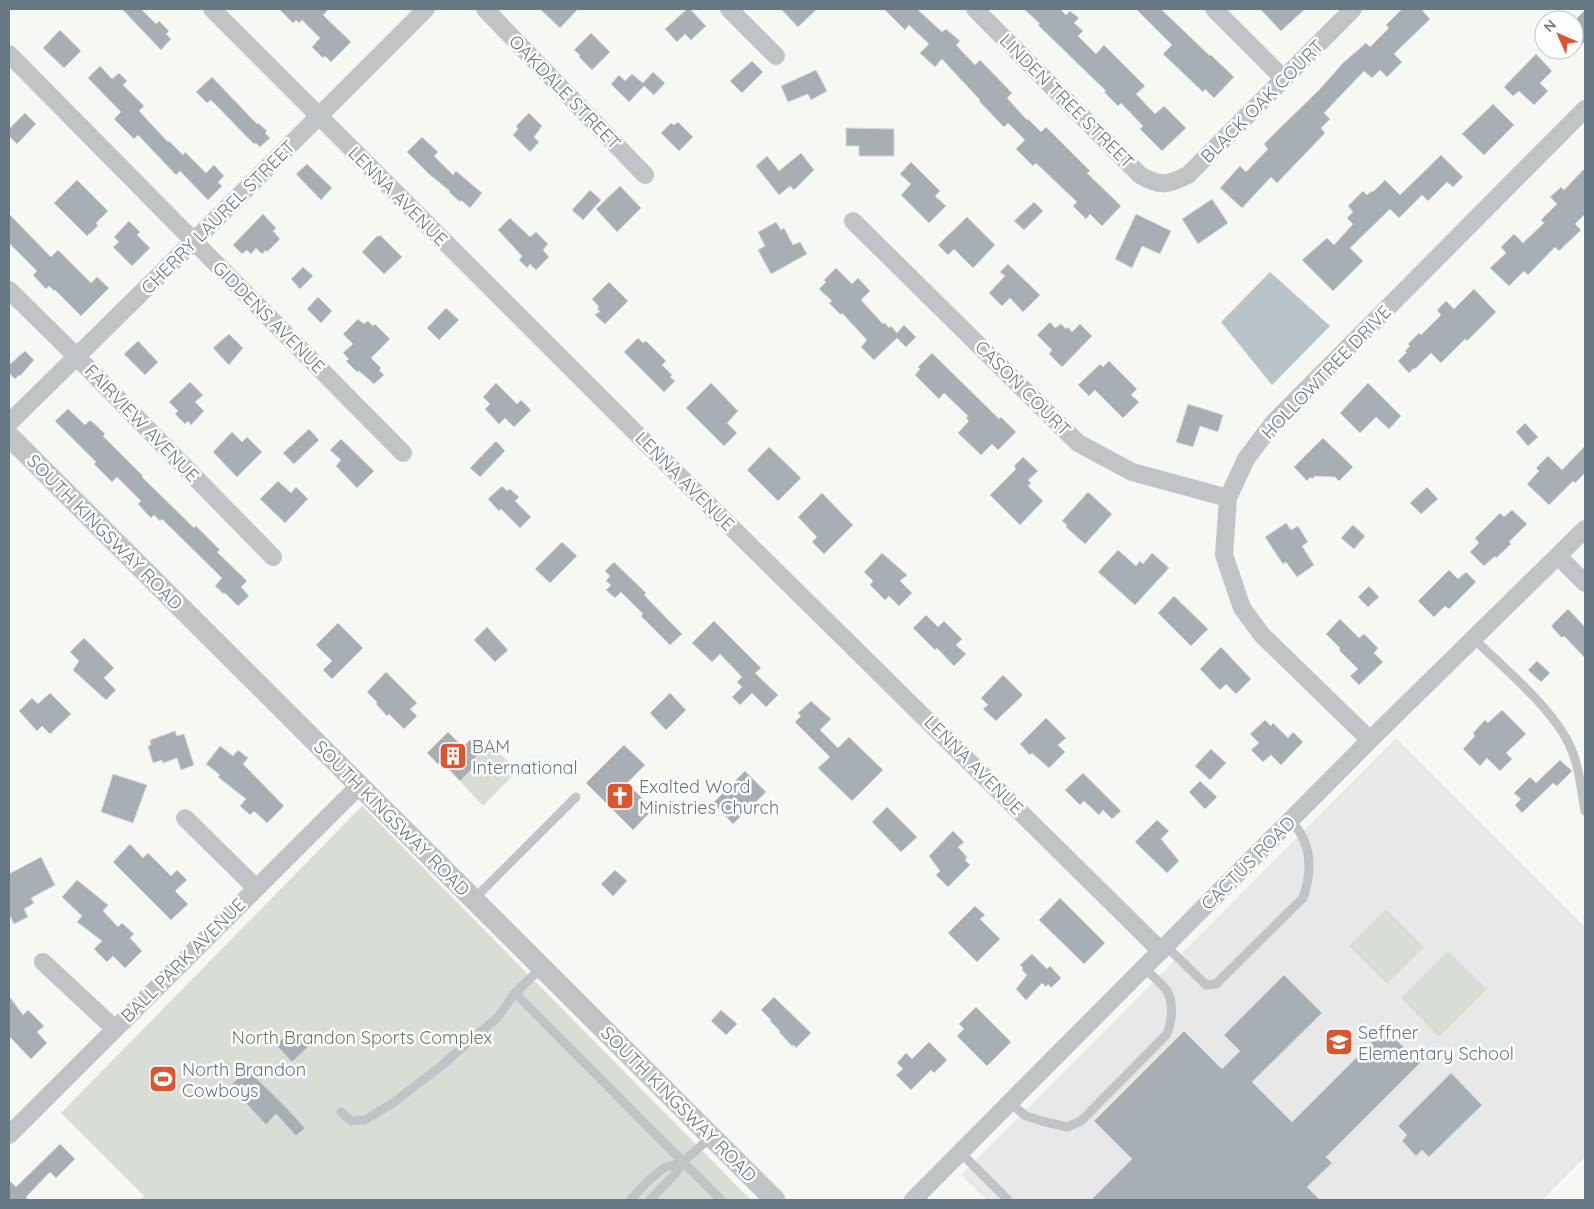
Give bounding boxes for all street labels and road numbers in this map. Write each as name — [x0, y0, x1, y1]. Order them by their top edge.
street label: LINDEN TREE STREET — [995, 29, 1139, 173]
street label: OAKDALE STREET — [504, 30, 626, 154]
street label: BLACK OAK COURT — [1195, 34, 1329, 168]
street label: CHERRY LAUREL STREET — [136, 135, 300, 299]
street label: LENNA AVENUE — [344, 142, 452, 250]
street label: GIDDENS AVENUE — [208, 256, 330, 378]
street label: HOLLOWTREE DRIVE — [1256, 300, 1396, 444]
street label: CASON COURT — [970, 335, 1076, 441]
street label: FAIRVIEW AVENUE — [80, 359, 204, 487]
street label: LENNA AVENUE — [631, 427, 739, 535]
street label: SOUTH KINGSWAY ROAD — [22, 449, 188, 615]
street label: LENNA AVENUE — [920, 711, 1028, 819]
street label: SOUTH KINGSWAY ROAD — [309, 735, 475, 901]
street label: CACTUS ROAD — [1196, 811, 1300, 915]
street label: BALL PARK AVENUE — [116, 893, 250, 1027]
street label: SOUTH KINGSWAY ROAD — [596, 1021, 762, 1187]

